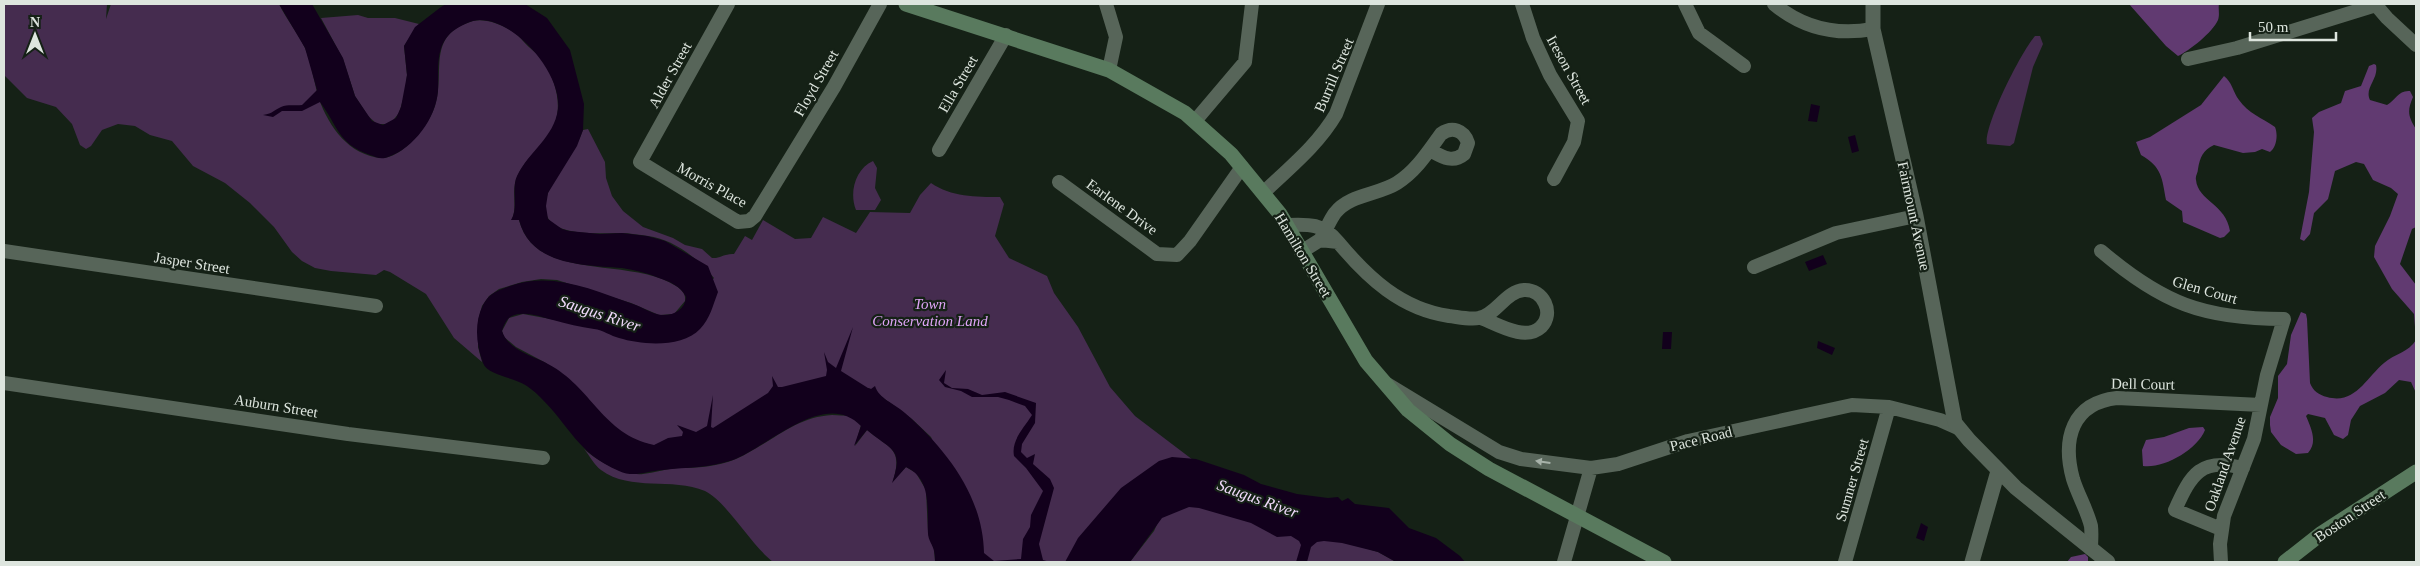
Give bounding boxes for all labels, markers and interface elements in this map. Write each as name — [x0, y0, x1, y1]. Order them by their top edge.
north arrow — [10, 10, 60, 60]
scale bar — [2250, 10, 2336, 42]
text: N — [30, 15, 40, 30]
text: 50 m — [2258, 19, 2289, 35]
street label: Ireson Street — [1544, 33, 1595, 108]
street label: Burrill Street — [1311, 35, 1357, 114]
street label: Alder Street — [645, 39, 695, 111]
street label: Floyd Street — [791, 46, 842, 119]
street label: Ella Street — [935, 52, 981, 115]
street label: Morris Place — [674, 159, 750, 211]
street label: Fairmount Avenue — [1895, 160, 1933, 272]
street label: Earlene Drive — [1083, 176, 1161, 238]
street label: Hamilton Street — [1272, 210, 1335, 301]
street label: Jasper Street — [153, 249, 232, 277]
street label: Glen Court — [2171, 273, 2240, 307]
water label: Saugus River — [557, 292, 644, 336]
park label: Town Conservation Land — [872, 296, 988, 329]
street label: Dell Court — [2111, 375, 2176, 393]
street label: Auburn Street — [233, 391, 320, 421]
street label: Oakland Avenue — [2201, 414, 2249, 514]
street label: Pace Road — [1668, 423, 1734, 454]
street label: Sumner Street — [1833, 436, 1872, 523]
one-way arrow — [1535, 458, 1551, 466]
water label: Saugus River — [1215, 476, 1301, 522]
street label: Boston Street — [2312, 486, 2389, 545]

